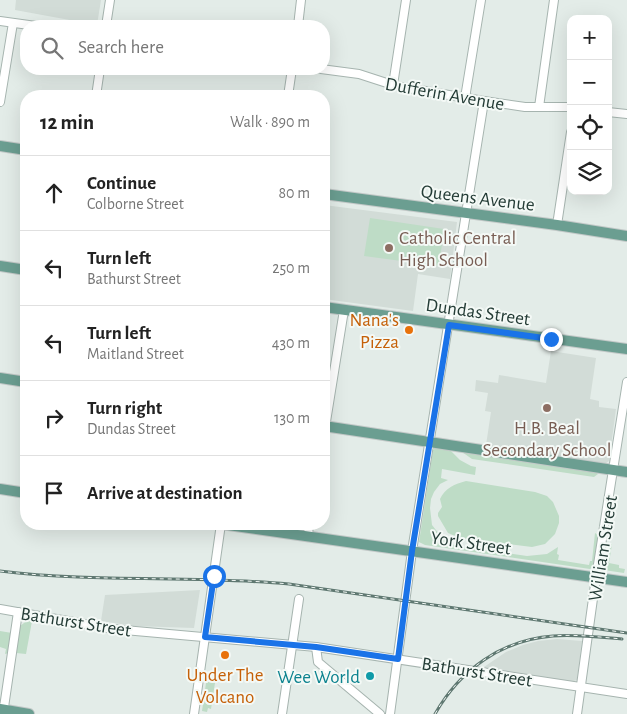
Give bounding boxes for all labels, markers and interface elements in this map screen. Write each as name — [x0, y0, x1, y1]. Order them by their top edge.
map controls — [567, 15, 612, 195]
button: + — [567, 15, 612, 60]
search box — [20, 20, 330, 75]
icon: search — [38, 34, 66, 62]
text: Search here — [78, 38, 164, 57]
button: − — [567, 60, 612, 105]
street label: Dufferin Avenue — [384, 75, 506, 114]
button: locate — [567, 105, 612, 150]
text: 12 min — [40, 112, 94, 133]
text: Walk · 890 m — [230, 114, 310, 130]
button: layers — [567, 150, 612, 195]
text: Continue — [87, 174, 156, 193]
icon: ahead — [40, 179, 68, 207]
street label: Queens Avenue — [420, 182, 536, 215]
text: 80 m — [279, 185, 310, 201]
text: Colborne Street — [87, 196, 184, 212]
place label: Catholic Central High School — [399, 229, 516, 270]
marker: Catholic Central High School — [383, 242, 395, 254]
text: Turn left — [87, 249, 151, 268]
icon: left — [40, 254, 68, 282]
text: 250 m — [272, 260, 310, 276]
text: Bathurst Street — [87, 271, 181, 287]
street label: Dundas Street — [424, 296, 531, 329]
place label: Nana's Pizza — [350, 311, 399, 352]
text: Turn left — [87, 324, 151, 343]
marker: Nana's Pizza — [403, 324, 415, 336]
route end — [540, 328, 563, 351]
icon: left — [40, 329, 68, 357]
text: 430 m — [272, 335, 310, 351]
text: Maitland Street — [87, 346, 184, 362]
text: Turn right — [87, 399, 162, 418]
marker: H.B. Beal Secondary School — [541, 402, 553, 414]
icon: right — [40, 404, 68, 432]
text: 130 m — [274, 410, 310, 426]
place label: H.B. Beal Secondary School — [483, 419, 611, 460]
text: Dundas Street — [87, 421, 176, 437]
icon: arrive — [40, 479, 68, 507]
text: Arrive at destination — [87, 484, 243, 503]
street label: William Street — [586, 494, 621, 603]
street label: York Street — [430, 528, 512, 559]
route start — [203, 565, 226, 588]
street label: Bathurst Street — [19, 604, 132, 641]
marker: Under The Volcano — [219, 649, 231, 661]
street label: Bathurst Street — [420, 654, 533, 691]
place label: Under The Volcano — [187, 666, 263, 707]
place label: Wee World — [277, 668, 360, 687]
marker: Wee World — [364, 670, 376, 682]

